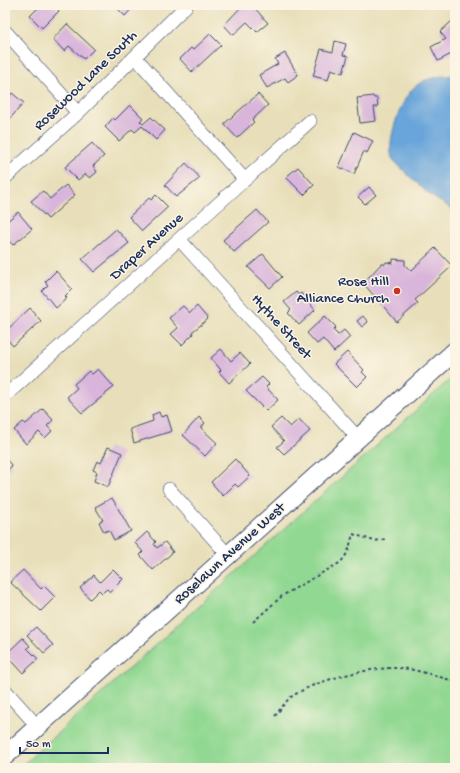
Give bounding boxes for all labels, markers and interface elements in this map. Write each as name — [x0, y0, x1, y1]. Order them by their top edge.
street label: Rosewood Lane South — [31, 27, 141, 135]
street label: Draper Avenue — [106, 209, 188, 285]
place label: Rose Hill Alliance Church — [297, 273, 389, 308]
marker: Rose Hill Alliance Church — [392, 286, 402, 296]
street label: Hythe Street — [247, 291, 316, 365]
street label: Roselawn Avenue West — [171, 498, 291, 609]
scale bar — [20, 729, 108, 755]
text: 50 m — [26, 738, 51, 752]

